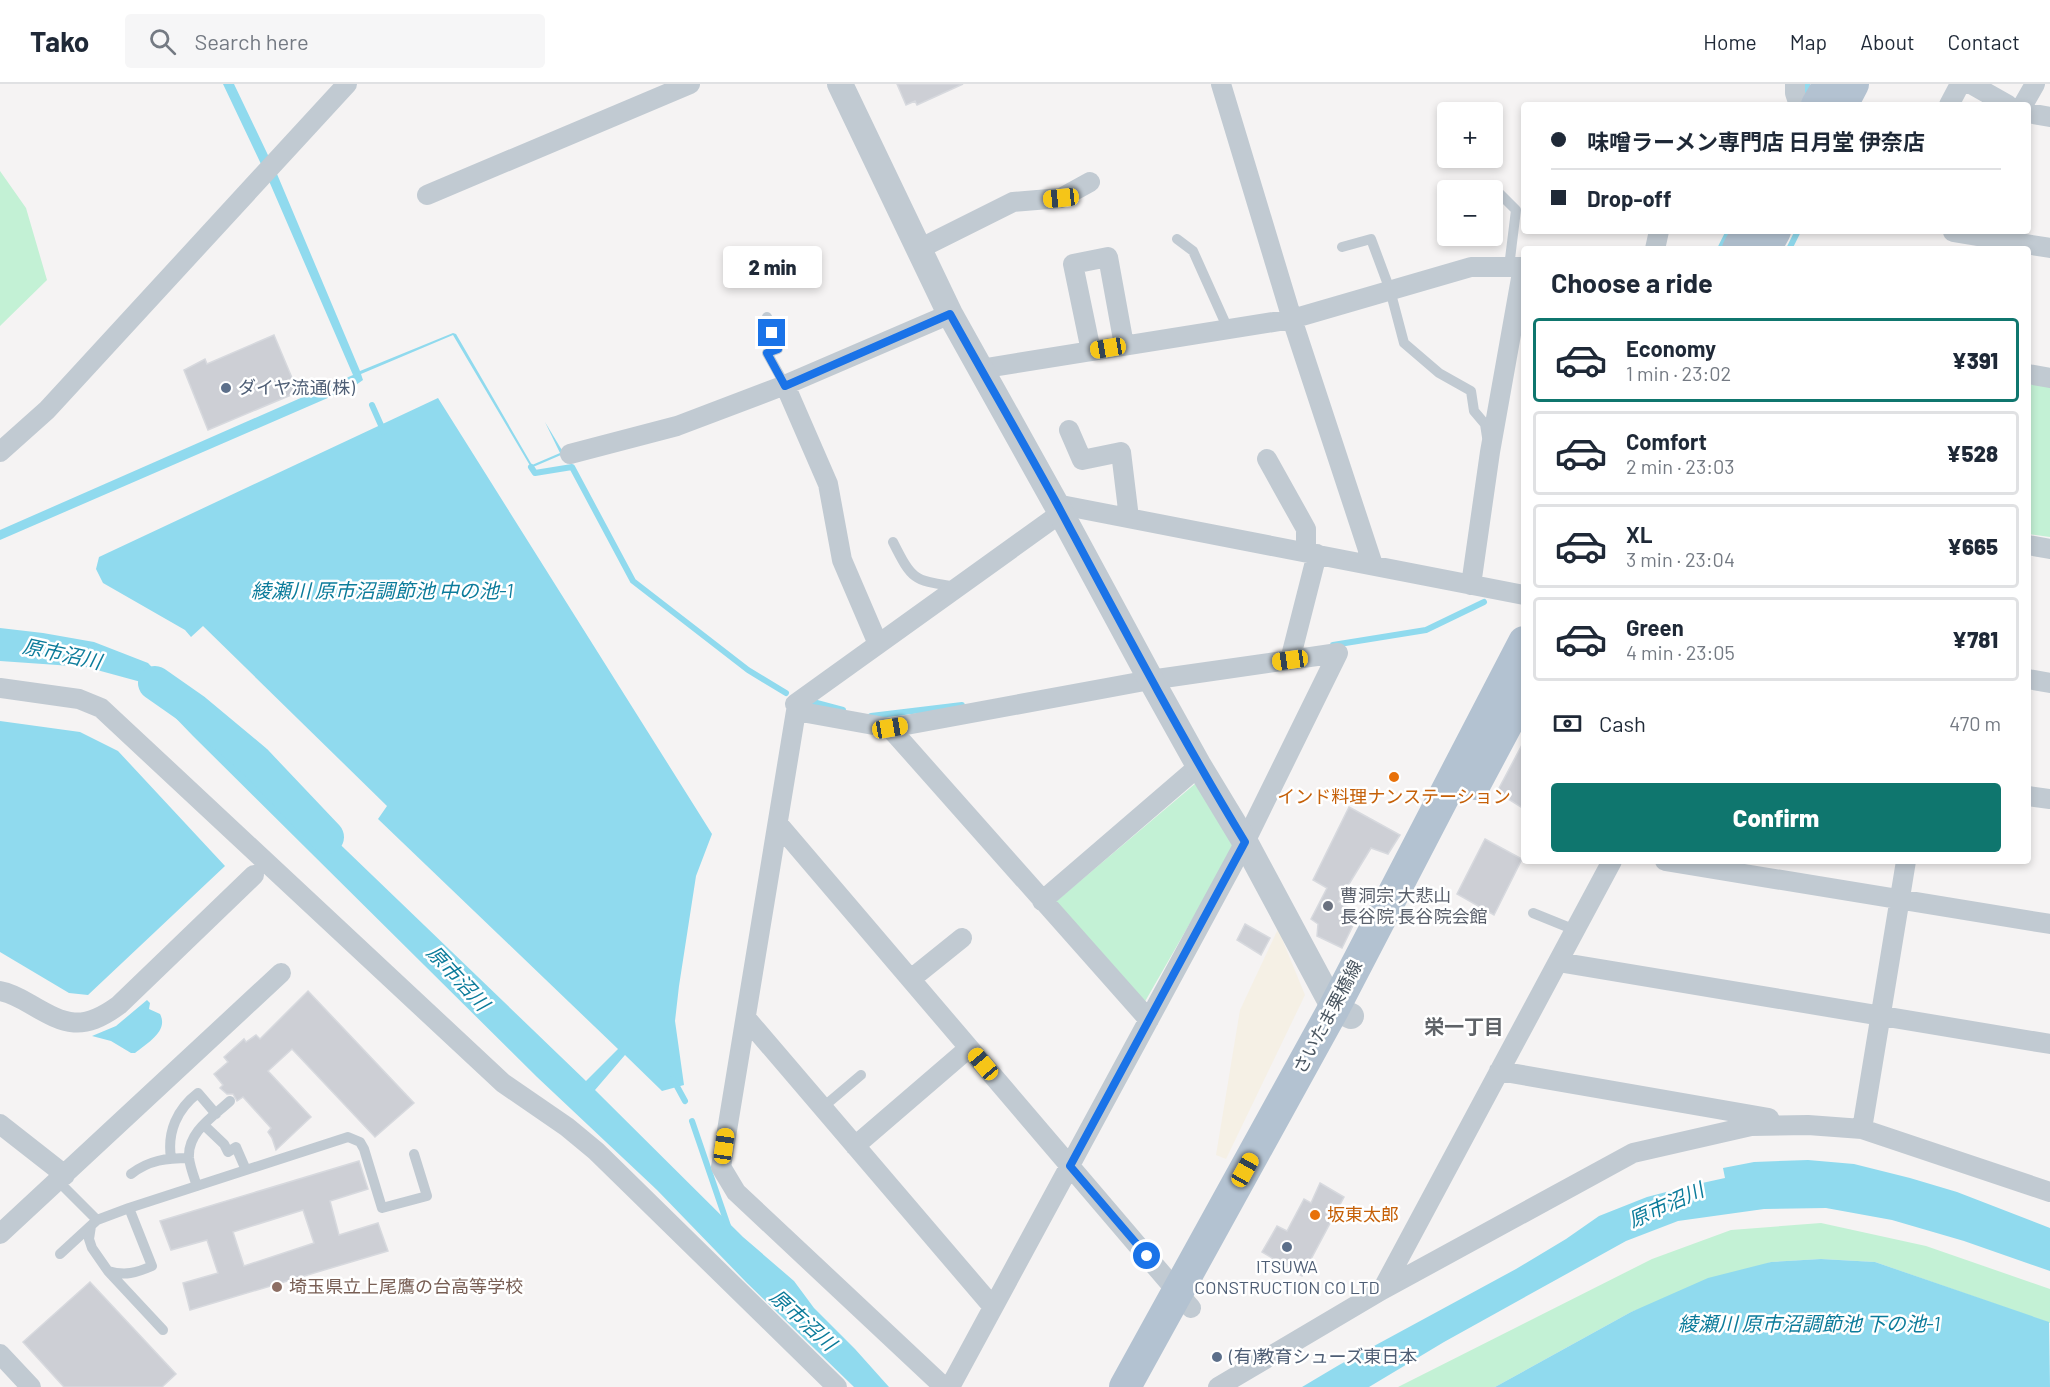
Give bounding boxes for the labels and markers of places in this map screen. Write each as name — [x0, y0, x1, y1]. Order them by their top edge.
place label: ダイヤ流通(株) — [238, 376, 355, 398]
marker: ダイヤ流通(株) — [219, 381, 233, 395]
marker: インド料理ナンステーション — [1387, 770, 1401, 784]
place label: インド料理ナンステーション — [1277, 785, 1511, 807]
place label: 曹洞宗 大悲山 長谷院 長谷院会館 — [1340, 884, 1488, 927]
marker: 曹洞宗 大悲山 長谷院 長谷院会館 — [1321, 899, 1335, 913]
place label: 坂東太郎 — [1327, 1203, 1399, 1225]
marker: 坂東太郎 — [1308, 1208, 1322, 1222]
marker: ITSUWA CONSTRUCTION CO LTD — [1280, 1240, 1294, 1254]
place label: ITSUWA CONSTRUCTION CO LTD — [1194, 1255, 1380, 1298]
place label: 埼玉県立上尾鷹の台高等学校 — [289, 1275, 523, 1297]
marker: 埼玉県立上尾鷹の台高等学校 — [270, 1280, 284, 1294]
place label: (有)教育シューズ東日本 — [1228, 1345, 1418, 1367]
marker: (有)教育シューズ東日本 — [1210, 1350, 1224, 1364]

